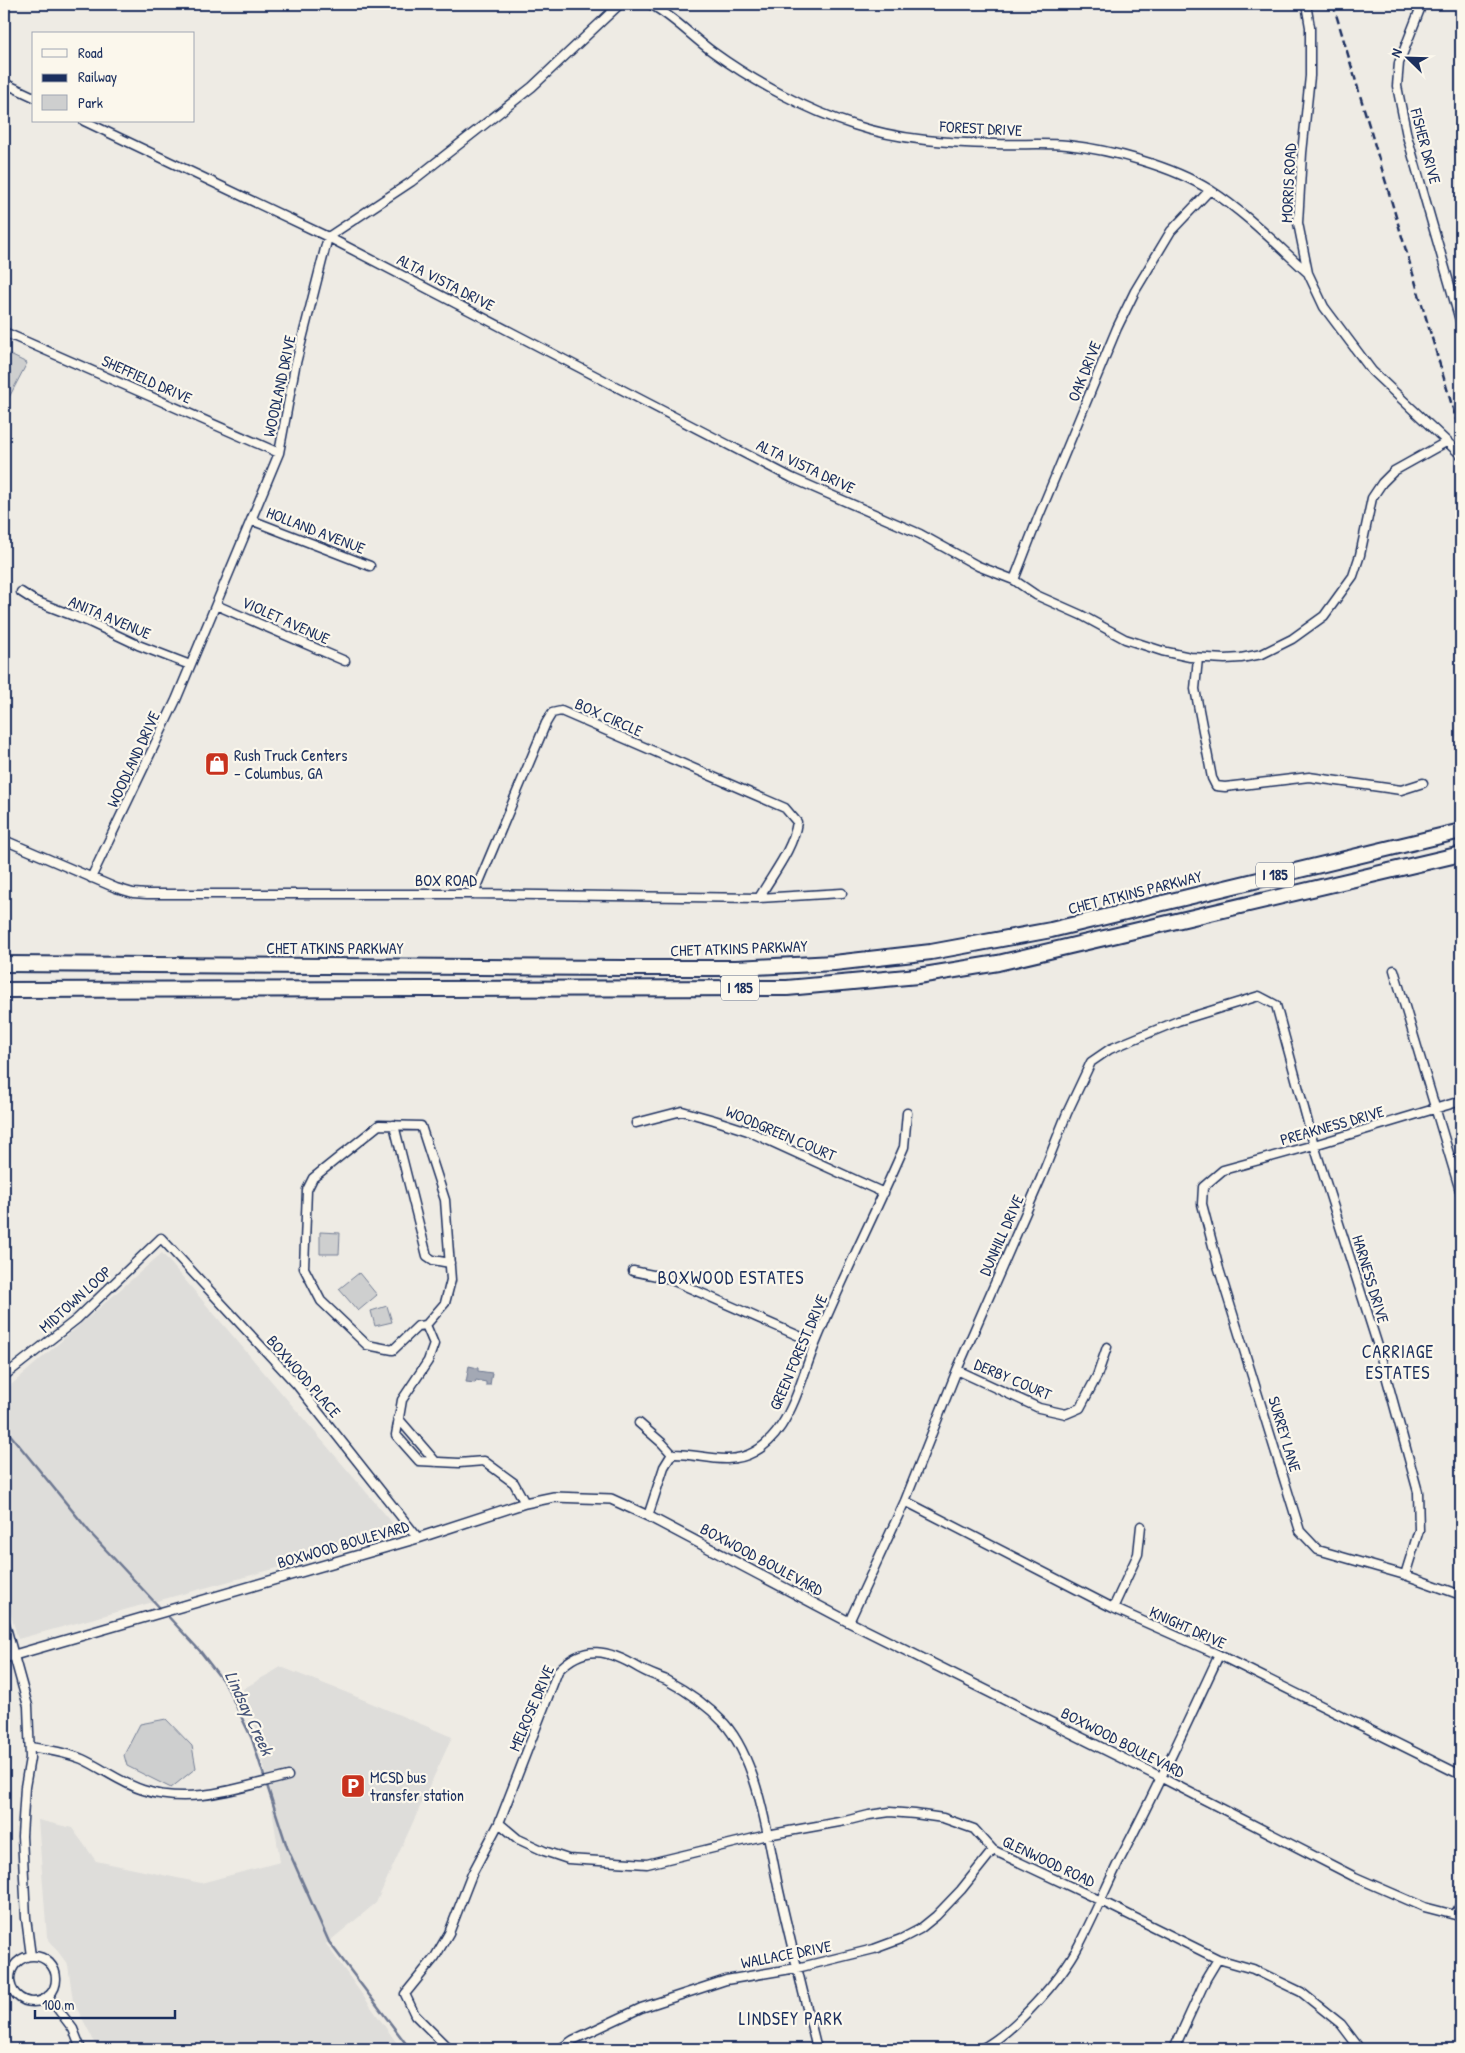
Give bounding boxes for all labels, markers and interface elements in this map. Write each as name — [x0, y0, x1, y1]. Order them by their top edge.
legend — [32, 32, 195, 122]
north arrow — [1382, 32, 1432, 82]
text: Road — [78, 42, 103, 63]
text: N — [1385, 45, 1406, 60]
text: Railway — [78, 66, 117, 87]
text: Park — [78, 92, 103, 113]
street label: FISHER DRIVE — [1405, 105, 1447, 186]
street label: FOREST DRIVE — [938, 115, 1023, 141]
street label: MORRIS ROAD — [1275, 142, 1301, 223]
street label: ALTA VISTA DRIVE — [394, 248, 498, 316]
street label: WOODLAND DRIVE — [257, 333, 301, 439]
street label: OAK DRIVE — [1062, 337, 1106, 405]
street label: SHEFFIELD DRIVE — [98, 349, 196, 409]
street label: ALTA VISTA DRIVE — [753, 434, 859, 498]
street label: HOLLAND AVENUE — [263, 501, 369, 559]
street label: ANITA AVENUE — [66, 590, 154, 644]
street label: VIOLET AVENUE — [239, 591, 333, 649]
street label: BOX CIRCLE — [572, 692, 646, 742]
street label: WOODLAND DRIVE — [101, 707, 165, 811]
place label: Rush Truck Centers – Columbus, GA — [234, 744, 347, 784]
shop icon: Rush Truck Centers – Columbus, GA — [204, 751, 230, 777]
road number: I 185 — [1256, 862, 1294, 888]
street label: CHET ATKINS PARKWAY — [1066, 865, 1204, 919]
street label: BOX ROAD — [415, 869, 477, 891]
street label: CHET ATKINS PARKWAY — [670, 935, 808, 961]
street label: CHET ATKINS PARKWAY — [266, 937, 404, 959]
road number: I 185 — [721, 976, 759, 1000]
street label: WOODGREEN COURT — [723, 1100, 840, 1166]
street label: PREAKNESS DRIVE — [1278, 1100, 1386, 1150]
street label: DUNHILL DRIVE — [973, 1191, 1029, 1279]
street label: HARNESS DRIVE — [1347, 1232, 1395, 1326]
street label: MIDTOWN LOOP — [34, 1260, 116, 1338]
district label: BOXWOOD ESTATES — [658, 1265, 804, 1290]
street label: GREEN FOREST DRIVE — [764, 1291, 832, 1413]
street label: BOXWOOD PLACE — [262, 1330, 346, 1422]
district label: CARRIAGE ESTATES — [1362, 1339, 1434, 1385]
street label: DERBY COURT — [971, 1353, 1056, 1405]
street label: SURREY LANE — [1263, 1394, 1307, 1474]
street label: BOXWOOD BOULEVARD — [275, 1515, 412, 1573]
street label: BOXWOOD BOULEVARD — [697, 1517, 828, 1601]
street label: KNIGHT DRIVE — [1146, 1600, 1230, 1654]
street label: MELROSE DRIVE — [503, 1662, 559, 1754]
water label: Lindsay Creek — [219, 1667, 280, 1760]
street label: BOXWOOD BOULEVARD — [1057, 1701, 1189, 1783]
place label: MCSD bus transfer station — [370, 1766, 464, 1806]
parking icon: MCSD bus transfer station — [340, 1773, 366, 1799]
street label: GLENWOOD ROAD — [999, 1830, 1099, 1892]
street label: WALLACE DRIVE — [739, 1934, 833, 1974]
scale bar — [35, 1988, 175, 2020]
text: 100 m — [42, 1994, 75, 2015]
district label: LINDSEY PARK — [739, 2006, 843, 2031]

